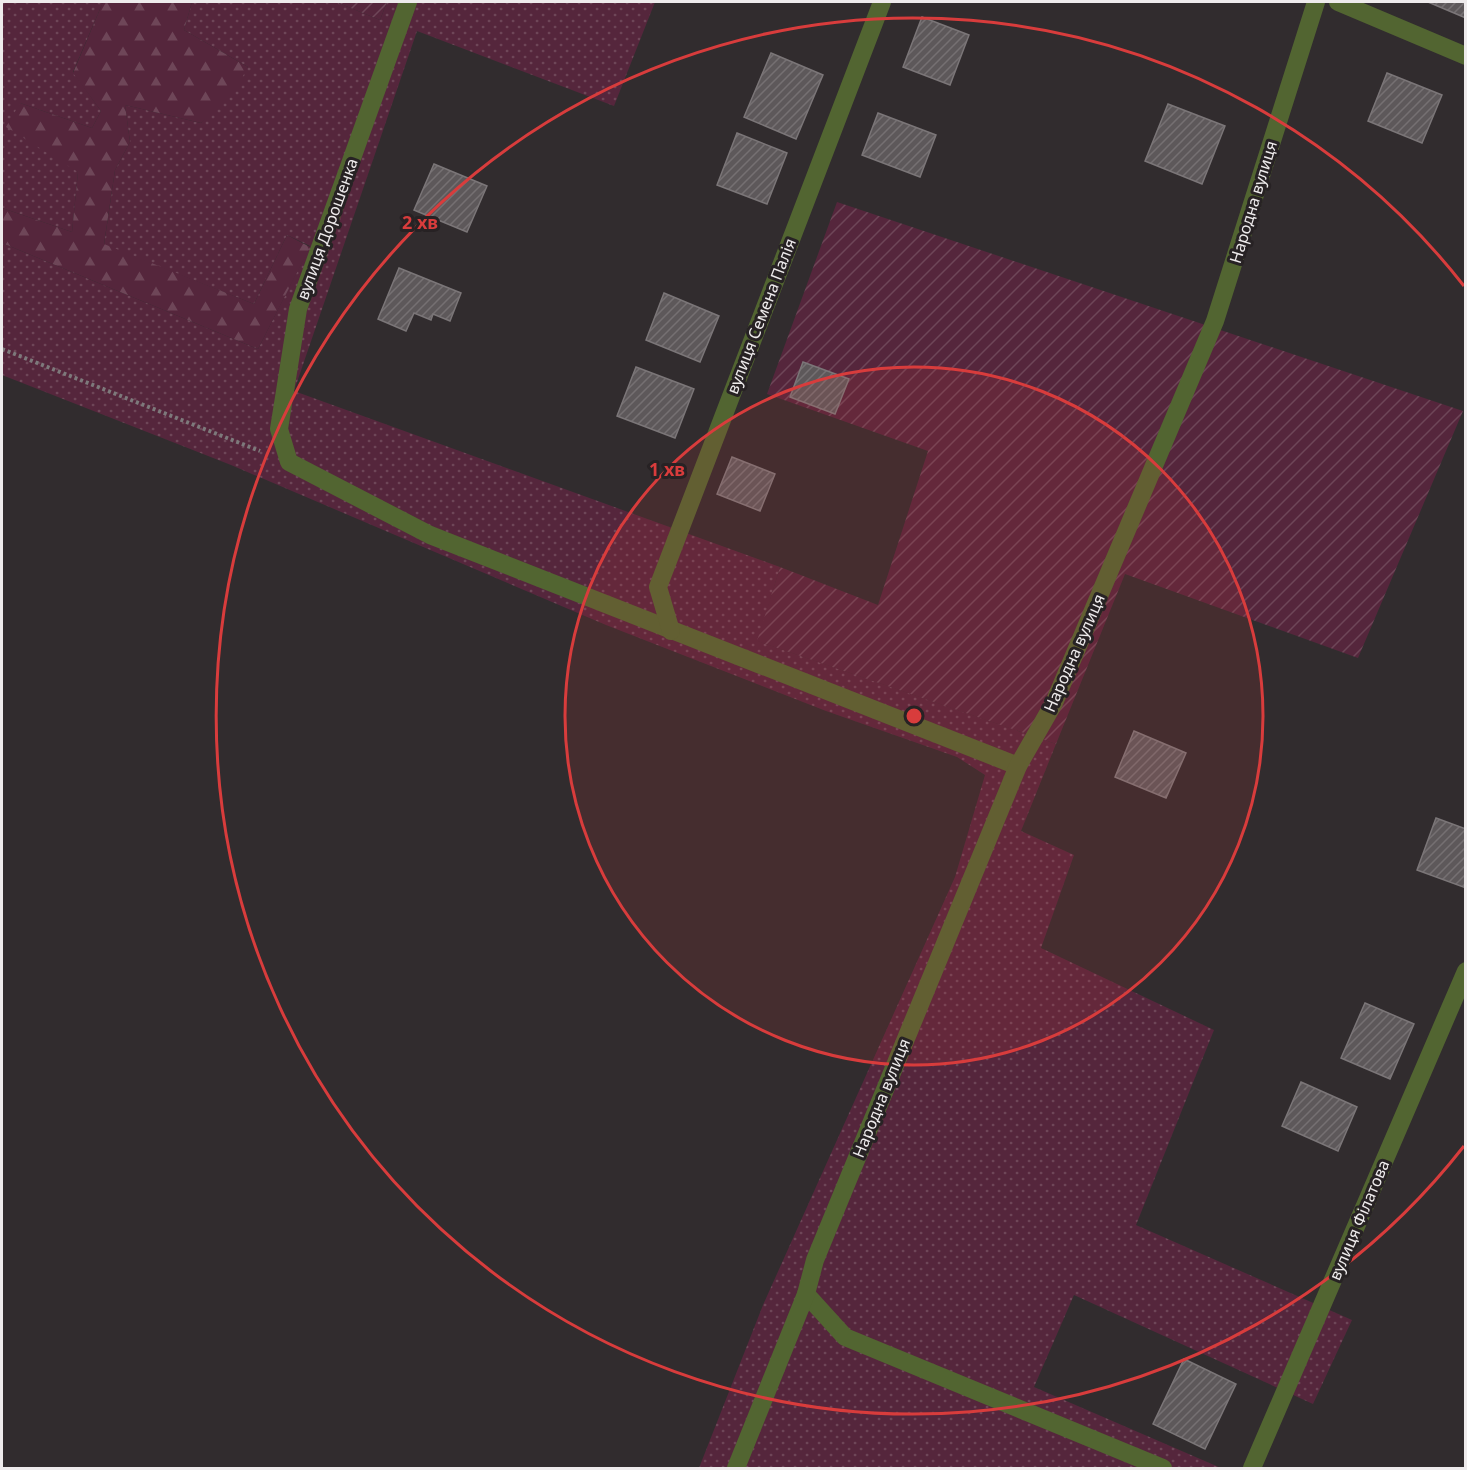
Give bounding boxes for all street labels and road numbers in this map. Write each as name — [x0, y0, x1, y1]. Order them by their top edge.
street label: Народна вулиця — [1224, 138, 1282, 266]
street label: вулиця Дорошенка — [291, 155, 363, 303]
street label: вулиця Семена Палія — [721, 235, 801, 397]
street label: Народна вулиця — [1038, 591, 1110, 715]
street label: Народна вулиця — [847, 1035, 915, 1161]
street label: вулиця Філатова — [1324, 1156, 1394, 1284]

